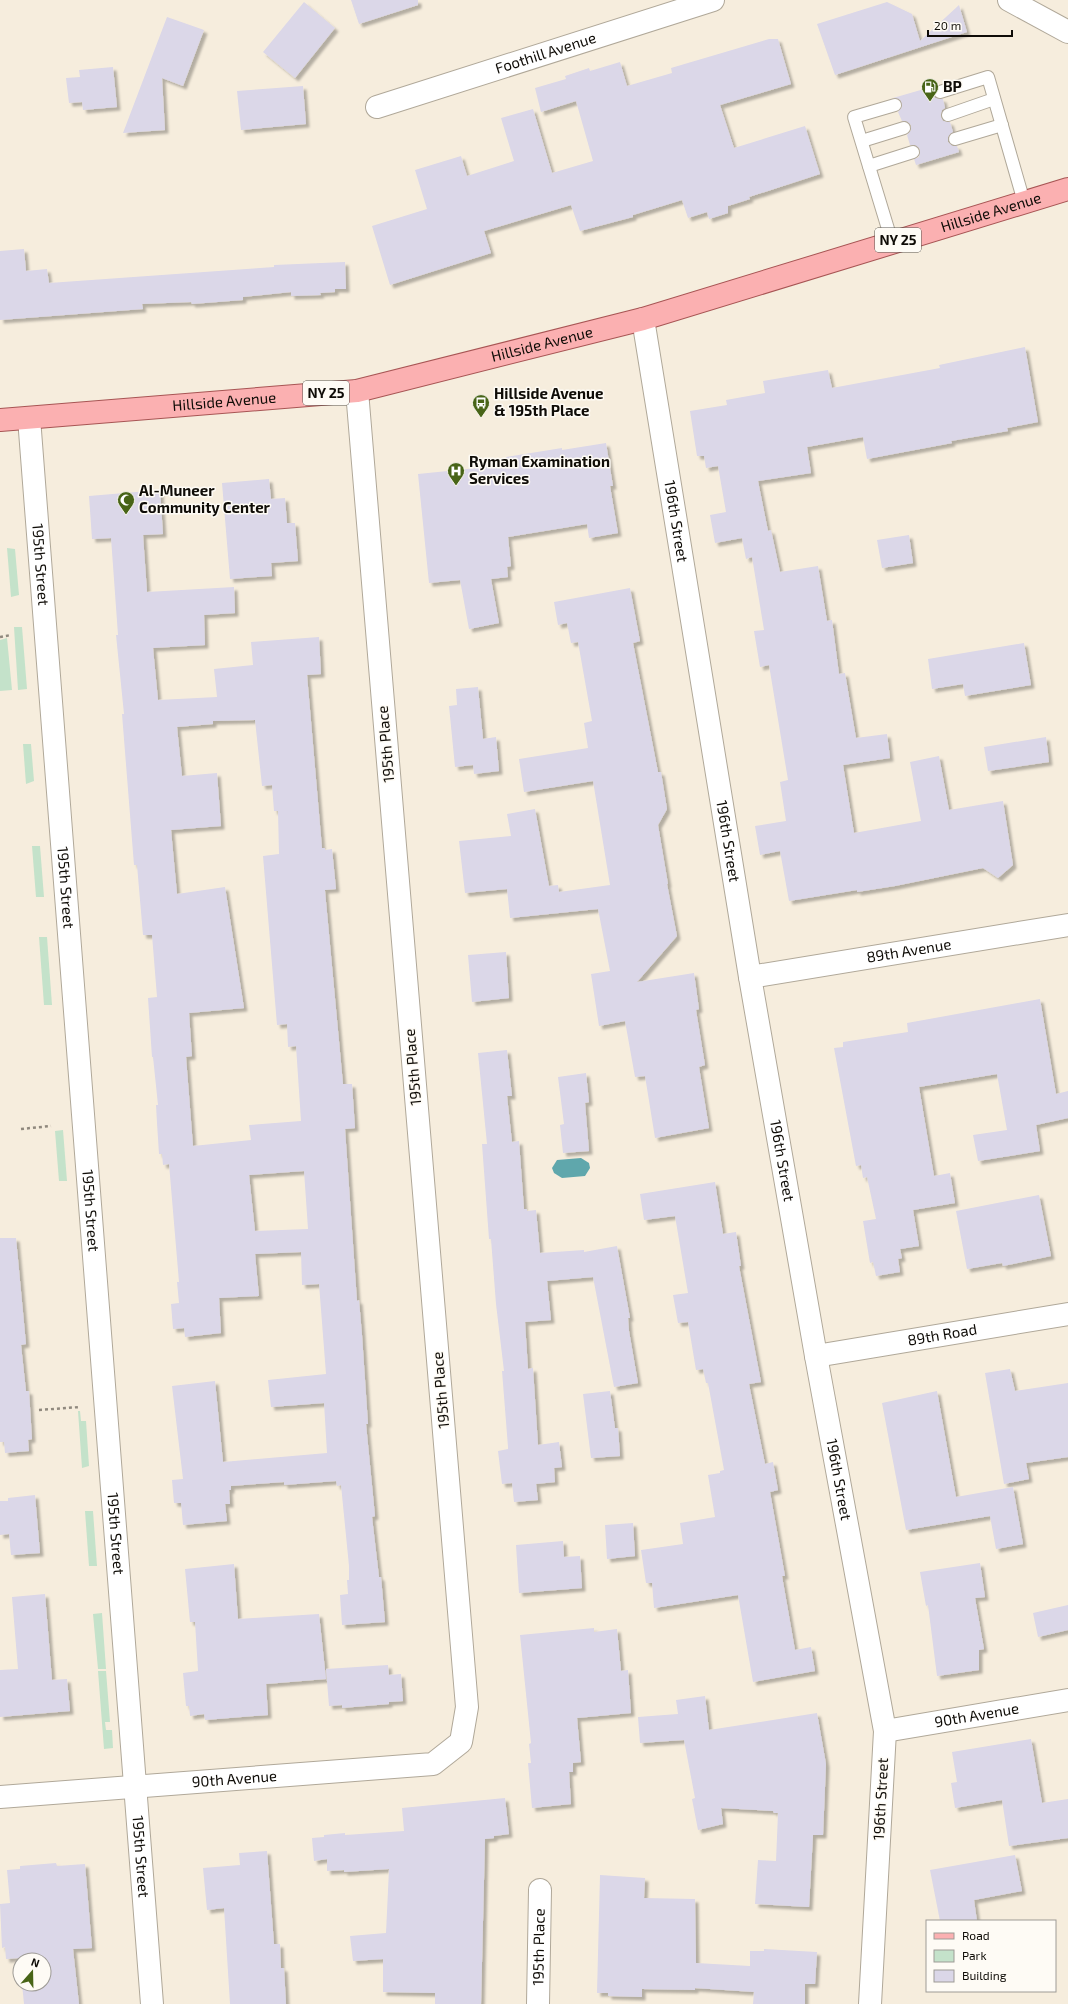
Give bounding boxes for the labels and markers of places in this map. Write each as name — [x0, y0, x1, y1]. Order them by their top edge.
fuel station icon: BP — [920, 77, 940, 102]
place label: BP — [943, 77, 962, 95]
place label: Hillside Avenue & 195th Place — [494, 384, 603, 419]
bus stop icon: Hillside Avenue & 195th Place — [471, 393, 491, 418]
place label: Ryman Examination Services — [469, 452, 610, 487]
hospital icon: Ryman Examination Services — [446, 461, 466, 486]
place label: Al-Muneer Community Center — [139, 481, 271, 517]
mosque icon: Al-Muneer Community Center — [116, 490, 136, 515]

